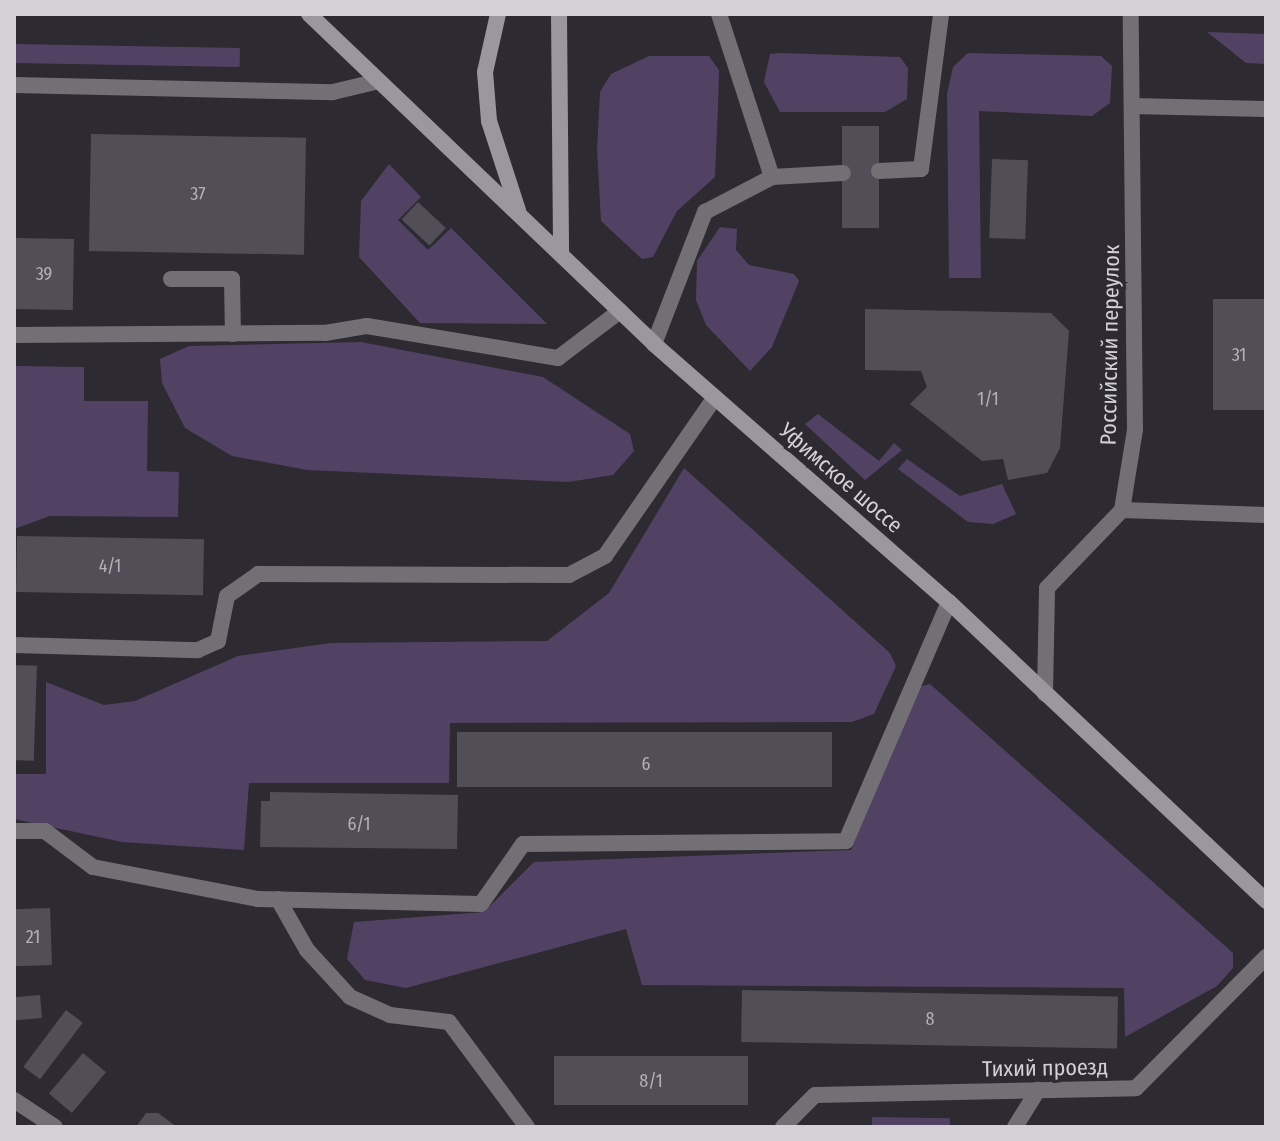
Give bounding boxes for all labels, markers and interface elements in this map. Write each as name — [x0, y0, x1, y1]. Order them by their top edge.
house number: 37 — [190, 183, 206, 205]
street label: Российский переулок — [1095, 244, 1125, 446]
house number: 39 — [36, 263, 52, 285]
house number: 31 — [1232, 344, 1246, 366]
house number: 1/1 — [977, 388, 999, 410]
street label: Уфимское шоссе — [774, 417, 908, 539]
house number: 4/1 — [99, 555, 121, 577]
house number: 6 — [642, 753, 650, 775]
house number: 6/1 — [348, 813, 370, 835]
house number: 21 — [26, 926, 40, 948]
house number: 8 — [926, 1008, 934, 1030]
street label: Тихий проезд — [982, 1054, 1108, 1082]
house number: 8/1 — [639, 1070, 663, 1092]

